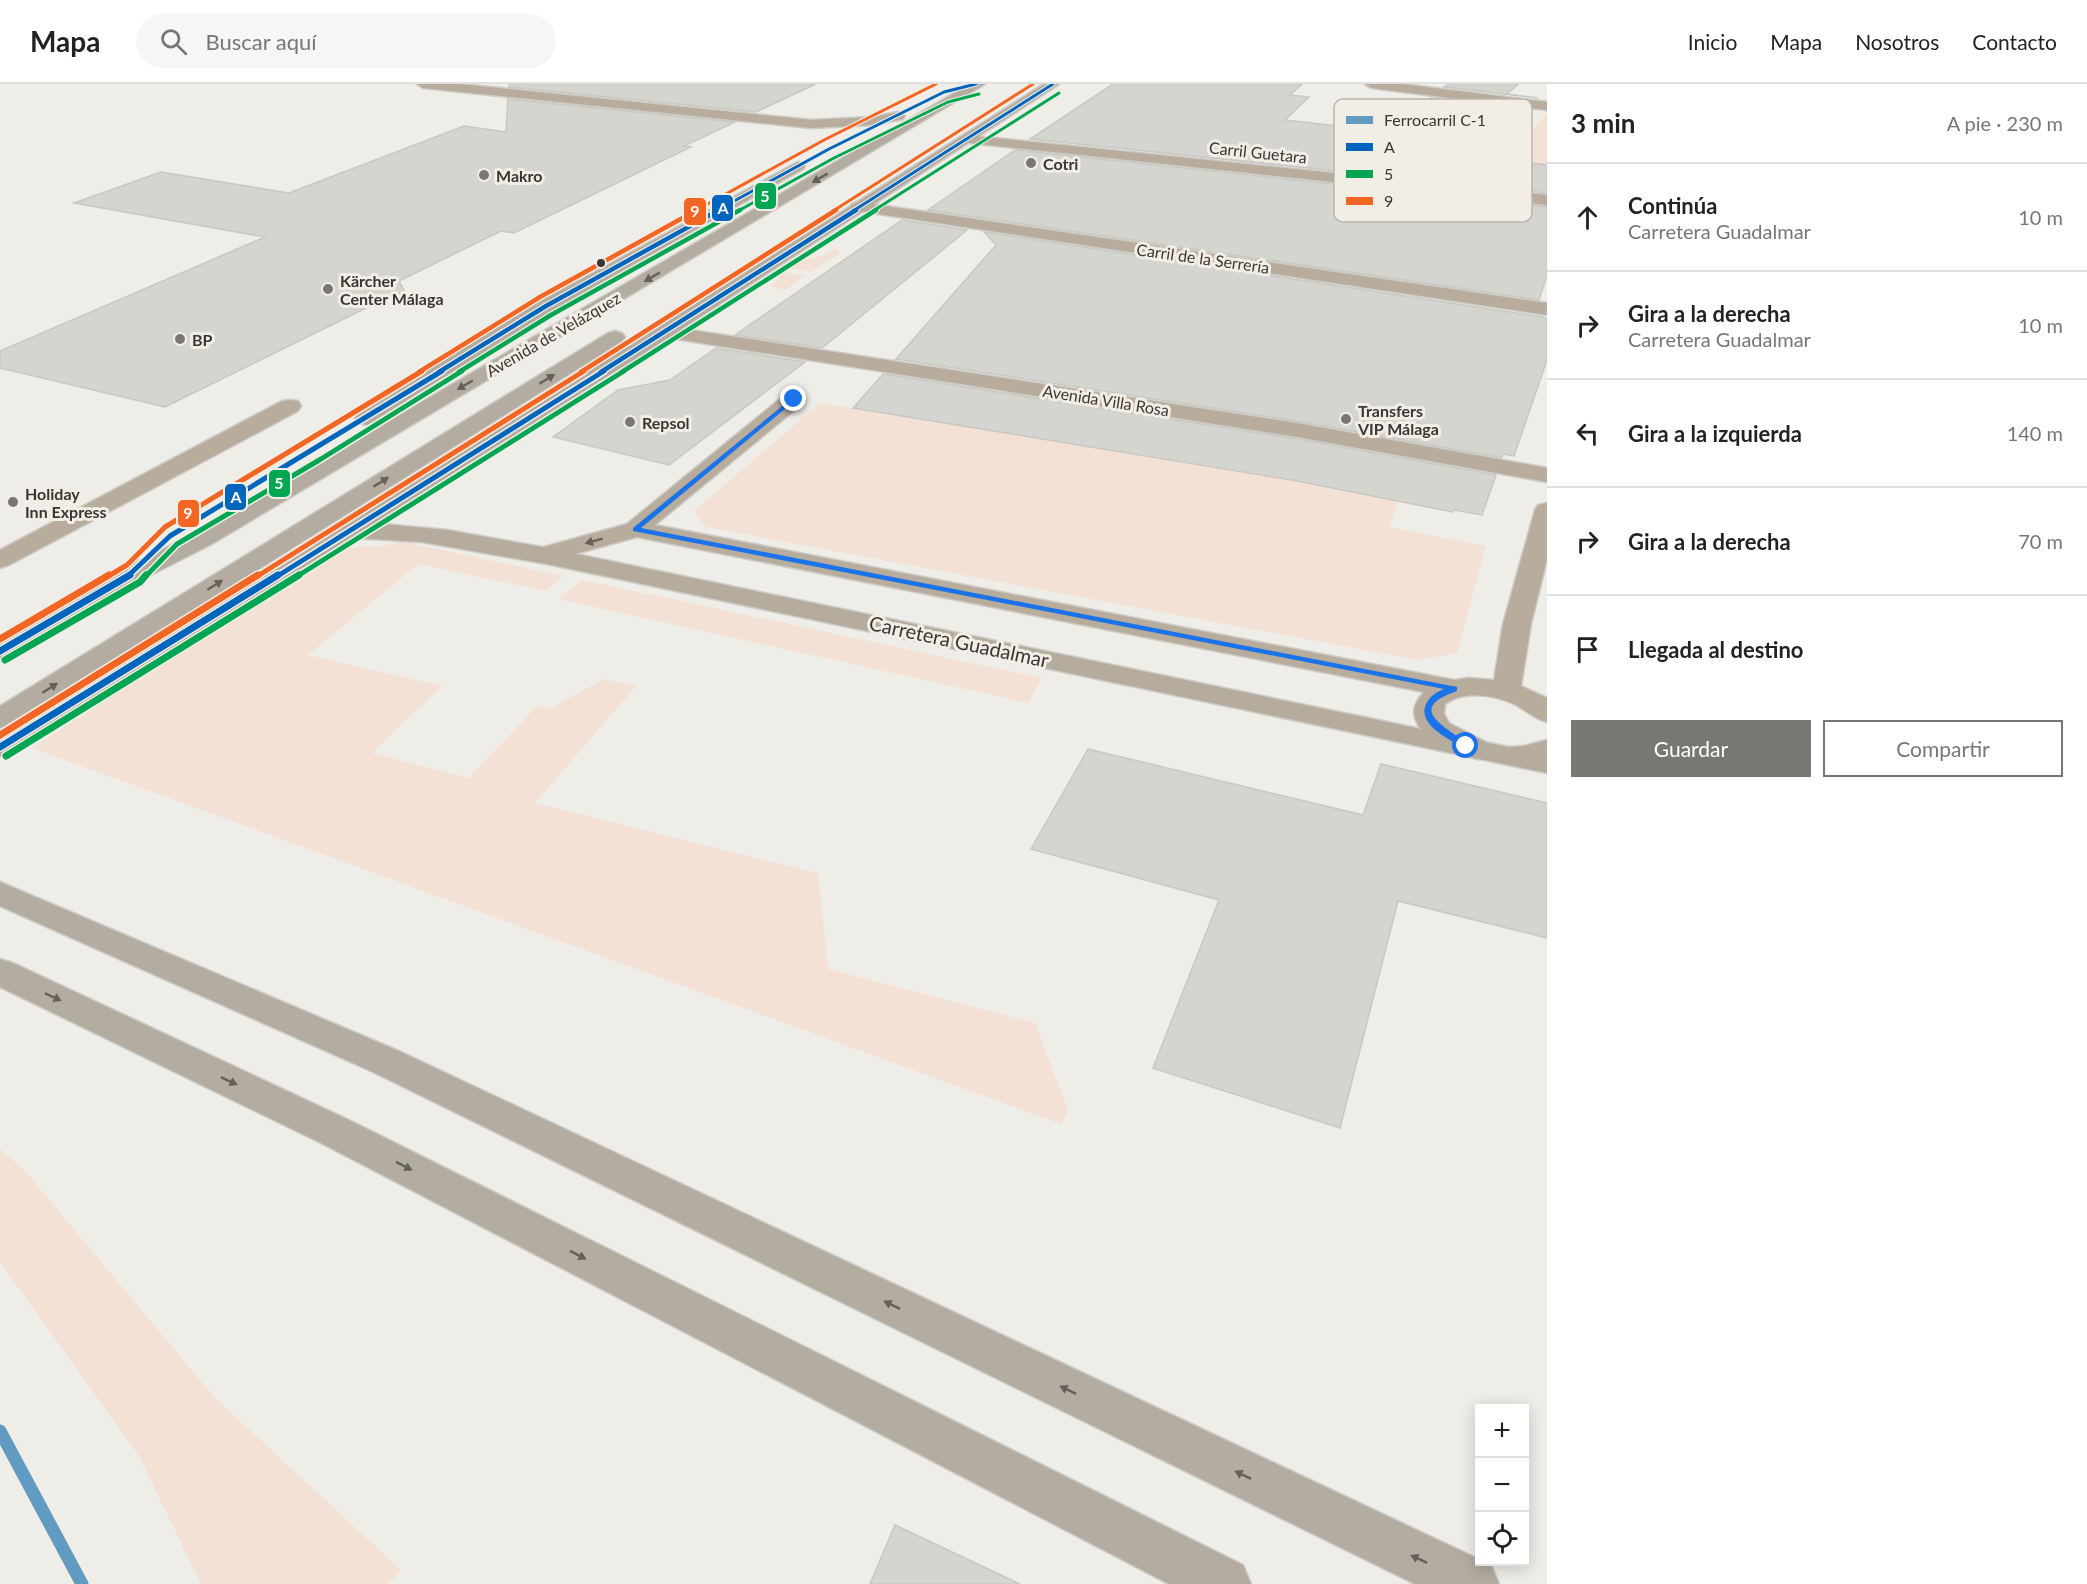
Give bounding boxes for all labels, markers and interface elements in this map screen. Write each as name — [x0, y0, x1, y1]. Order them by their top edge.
search box — [136, 14, 556, 68]
text: Mapa — [30, 24, 100, 58]
icon: search — [157, 25, 190, 58]
text: Buscar aquí — [205, 28, 317, 55]
text: Inicio — [1688, 29, 1737, 54]
text: Mapa — [1770, 29, 1822, 54]
text: Nosotros — [1855, 29, 1939, 54]
text: Contacto — [1972, 29, 2057, 54]
legend — [1334, 99, 1532, 222]
text: 3 min — [1571, 107, 1635, 139]
text: Ferrocarril C-1 — [1384, 110, 1486, 129]
text: A pie · 230 m — [1947, 111, 2063, 135]
street label: Carril Guetara — [1208, 137, 1308, 167]
text: A — [1384, 137, 1395, 156]
place label: Cotri — [1043, 154, 1078, 173]
marker: Cotri — [1024, 156, 1038, 170]
text: 5 — [1384, 164, 1393, 183]
place label: Makro — [496, 166, 543, 185]
marker: Makro — [477, 168, 491, 182]
one-way arrow — [812, 173, 828, 184]
line badge: 5 — [754, 182, 777, 210]
text: 5 — [760, 186, 770, 205]
text: 9 — [1384, 191, 1393, 210]
text: Continúa — [1628, 192, 1717, 219]
line badge: A — [711, 194, 734, 222]
line badge: 9 — [683, 197, 707, 226]
text: A — [716, 198, 729, 217]
text: 9 — [690, 201, 700, 220]
icon: ahead — [1571, 201, 1604, 234]
text: 10 m — [2018, 205, 2063, 229]
text: Carretera Guadalmar — [1628, 219, 1811, 243]
street label: Carril de la Serrería — [1135, 239, 1271, 277]
unlabelled marker — [595, 257, 607, 269]
place label: Kärcher Center Málaga — [340, 271, 444, 308]
one-way arrow — [644, 271, 660, 282]
marker: Kärcher Center Málaga — [321, 282, 335, 296]
street label: Avenida de Velázquez — [482, 288, 624, 380]
text: Gira a la derecha — [1628, 300, 1791, 327]
icon: right — [1571, 309, 1604, 342]
text: 10 m — [2018, 313, 2063, 337]
text: Carretera Guadalmar — [1628, 327, 1811, 351]
place label: BP — [192, 330, 213, 349]
marker: BP — [173, 332, 187, 346]
one-way arrow — [539, 374, 555, 385]
one-way arrow — [457, 380, 473, 391]
street label: Avenida Villa Rosa — [1041, 381, 1171, 419]
route end — [780, 385, 806, 411]
place label: Transfers VIP Málaga — [1357, 401, 1439, 438]
marker: Transfers VIP Málaga — [1339, 412, 1353, 426]
place label: Repsol — [642, 413, 690, 432]
marker: Repsol — [623, 415, 637, 429]
icon: left — [1571, 417, 1604, 450]
text: Gira a la izquierda — [1628, 420, 1802, 447]
text: 140 m — [2007, 421, 2063, 445]
line badge: 5 — [268, 469, 291, 498]
text: 5 — [274, 473, 284, 492]
one-way arrow — [373, 477, 389, 488]
line badge: A — [224, 483, 247, 511]
place label: Holiday Inn Express — [25, 484, 107, 521]
text: A — [229, 487, 242, 506]
marker: Holiday Inn Express — [6, 495, 20, 509]
line badge: 9 — [177, 499, 200, 528]
text: 9 — [183, 503, 193, 522]
icon: right — [1571, 525, 1604, 558]
text: Gira a la derecha — [1628, 528, 1791, 555]
text: 70 m — [2018, 529, 2063, 553]
one-way arrow — [585, 536, 603, 546]
one-way arrow — [207, 580, 223, 591]
street label: Carretera Guadalmar — [867, 610, 1052, 672]
icon: arrive — [1571, 633, 1604, 666]
text: Llegada al destino — [1628, 636, 1804, 663]
one-way arrow — [42, 683, 58, 694]
button: Guardar — [1571, 720, 1811, 777]
button: Compartir — [1823, 720, 2063, 777]
route start — [1452, 732, 1478, 758]
one-way arrow — [45, 992, 62, 1001]
one-way arrow — [221, 1076, 238, 1085]
one-way arrow — [396, 1161, 413, 1171]
one-way arrow — [570, 1250, 587, 1260]
one-way arrow — [884, 1301, 901, 1310]
one-way arrow — [1059, 1386, 1076, 1395]
map controls — [1475, 1404, 1529, 1566]
button: + — [1475, 1404, 1529, 1458]
button: − — [1475, 1458, 1529, 1512]
one-way arrow — [1235, 1470, 1252, 1479]
button: locate — [1475, 1512, 1529, 1566]
one-way arrow — [1411, 1554, 1428, 1563]

